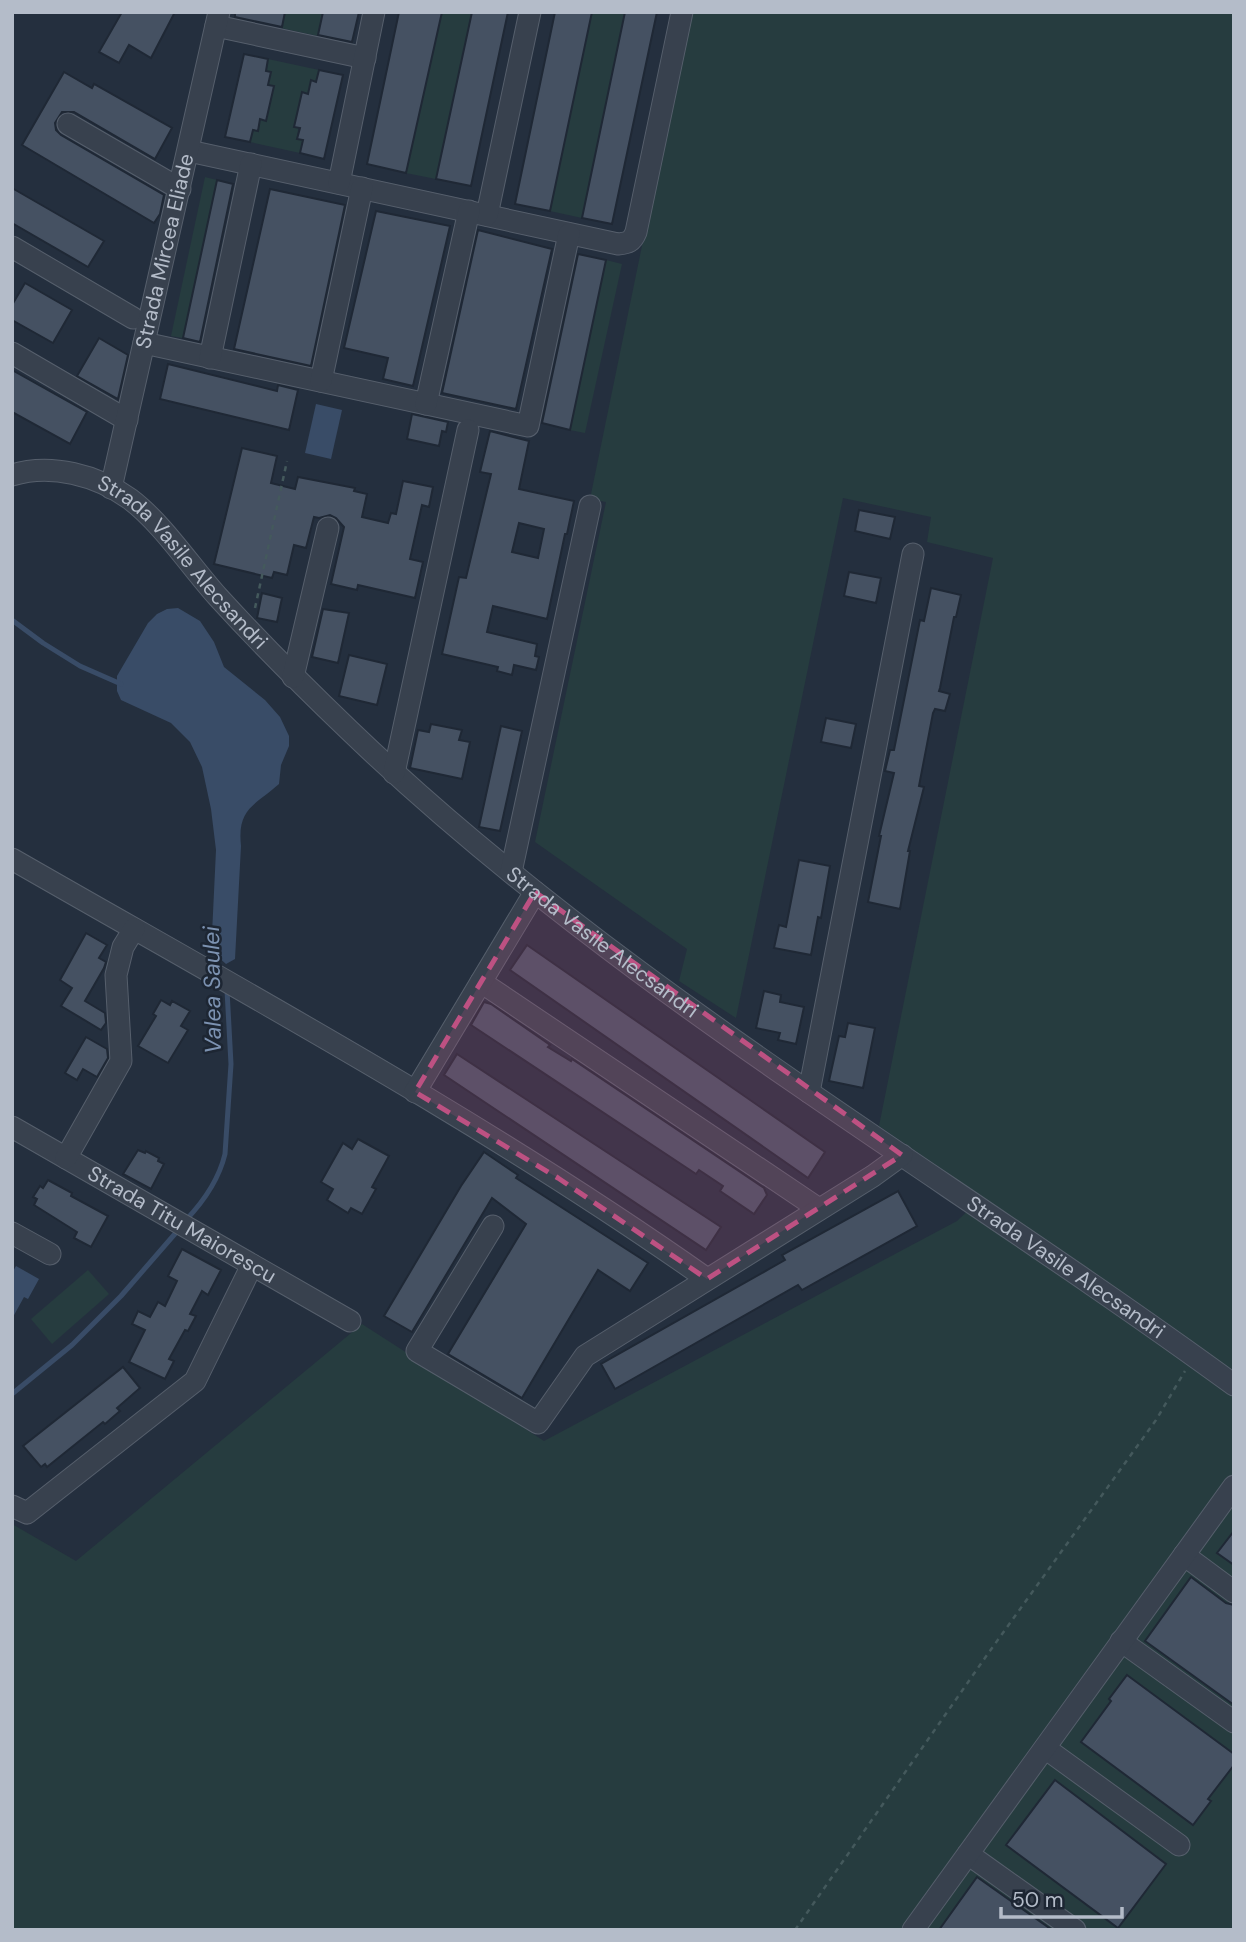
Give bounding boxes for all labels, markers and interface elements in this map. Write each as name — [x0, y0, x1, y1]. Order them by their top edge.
street label: Strada Mircea Eliade — [129, 151, 200, 351]
street label: Strada Vasile Alecsandri — [93, 469, 274, 655]
street label: Strada Vasile Alecsandri — [500, 860, 704, 1024]
water label: Valea Saulei — [196, 925, 228, 1054]
street label: Strada Titu Maiorescu — [83, 1159, 281, 1290]
street label: Strada Vasile Alecsandri — [961, 1189, 1170, 1345]
scale bar — [1001, 1876, 1122, 1920]
text: 50 m — [1012, 1886, 1063, 1914]

